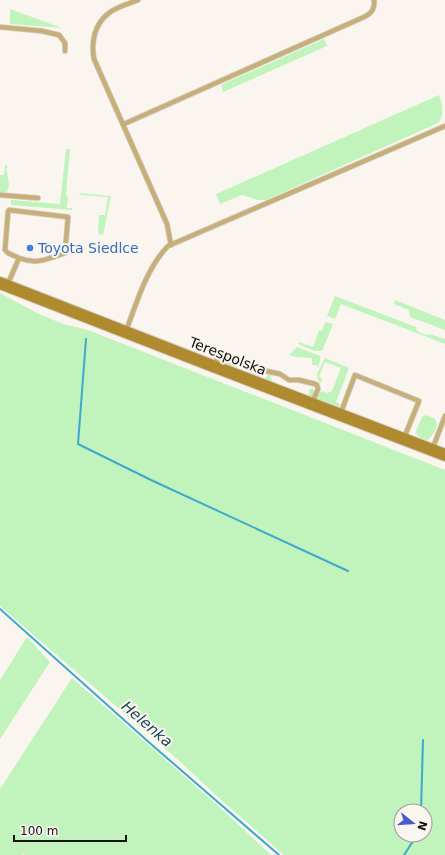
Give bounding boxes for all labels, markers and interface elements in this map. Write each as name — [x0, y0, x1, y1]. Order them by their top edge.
place label: Toyota Siedlce — [37, 240, 139, 256]
marker: Toyota Siedlce — [25, 243, 35, 253]
street label: Terespolska — [186, 334, 269, 378]
water label: Helenka — [118, 697, 176, 751]
north arrow — [393, 803, 433, 843]
scale bar — [14, 817, 126, 843]
text: N — [415, 819, 430, 832]
text: 100 m — [20, 824, 58, 838]

